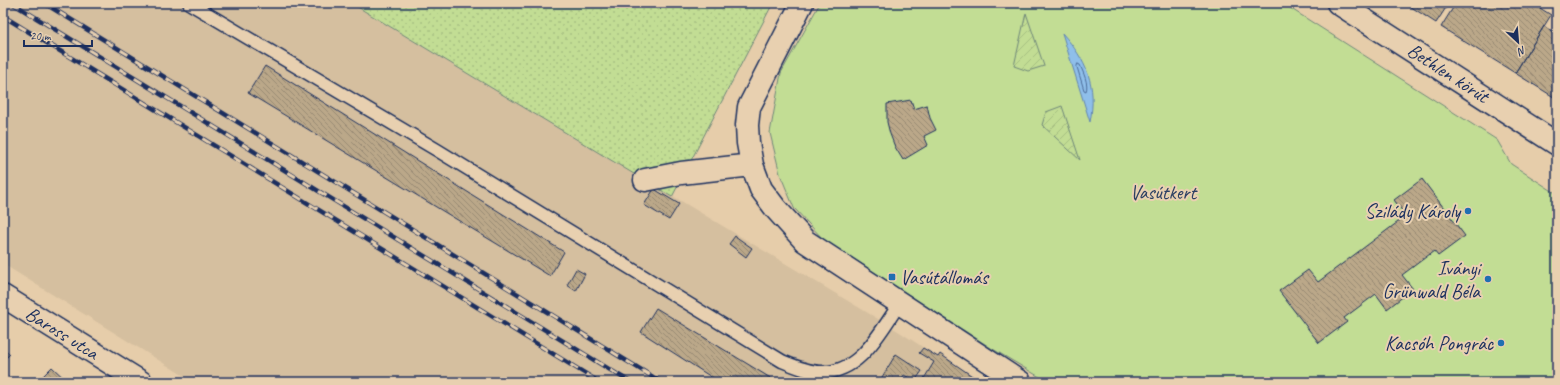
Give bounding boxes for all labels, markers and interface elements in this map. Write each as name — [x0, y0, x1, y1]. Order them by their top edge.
scale bar — [24, 22, 92, 48]
north arrow — [1498, 22, 1538, 62]
text: 20 m — [30, 28, 52, 44]
street label: Bethlen körút — [1403, 37, 1495, 110]
text: N — [1514, 43, 1529, 60]
park label: Vasútkert — [1130, 180, 1198, 205]
place label: Szilády Károly — [1365, 199, 1462, 224]
marker: Szilády Károly — [1463, 206, 1473, 216]
place label: Iványi Grünwald Béla — [1382, 256, 1482, 304]
place label: Vasútállomás — [900, 265, 990, 290]
marker: Vasútállomás — [887, 272, 897, 282]
marker: Iványi Grünwald Béla — [1483, 274, 1493, 284]
street label: Baross utca — [21, 301, 104, 366]
place label: Kacsóh Pongrác — [1385, 331, 1494, 356]
marker: Kacsóh Pongrác — [1496, 338, 1506, 348]

